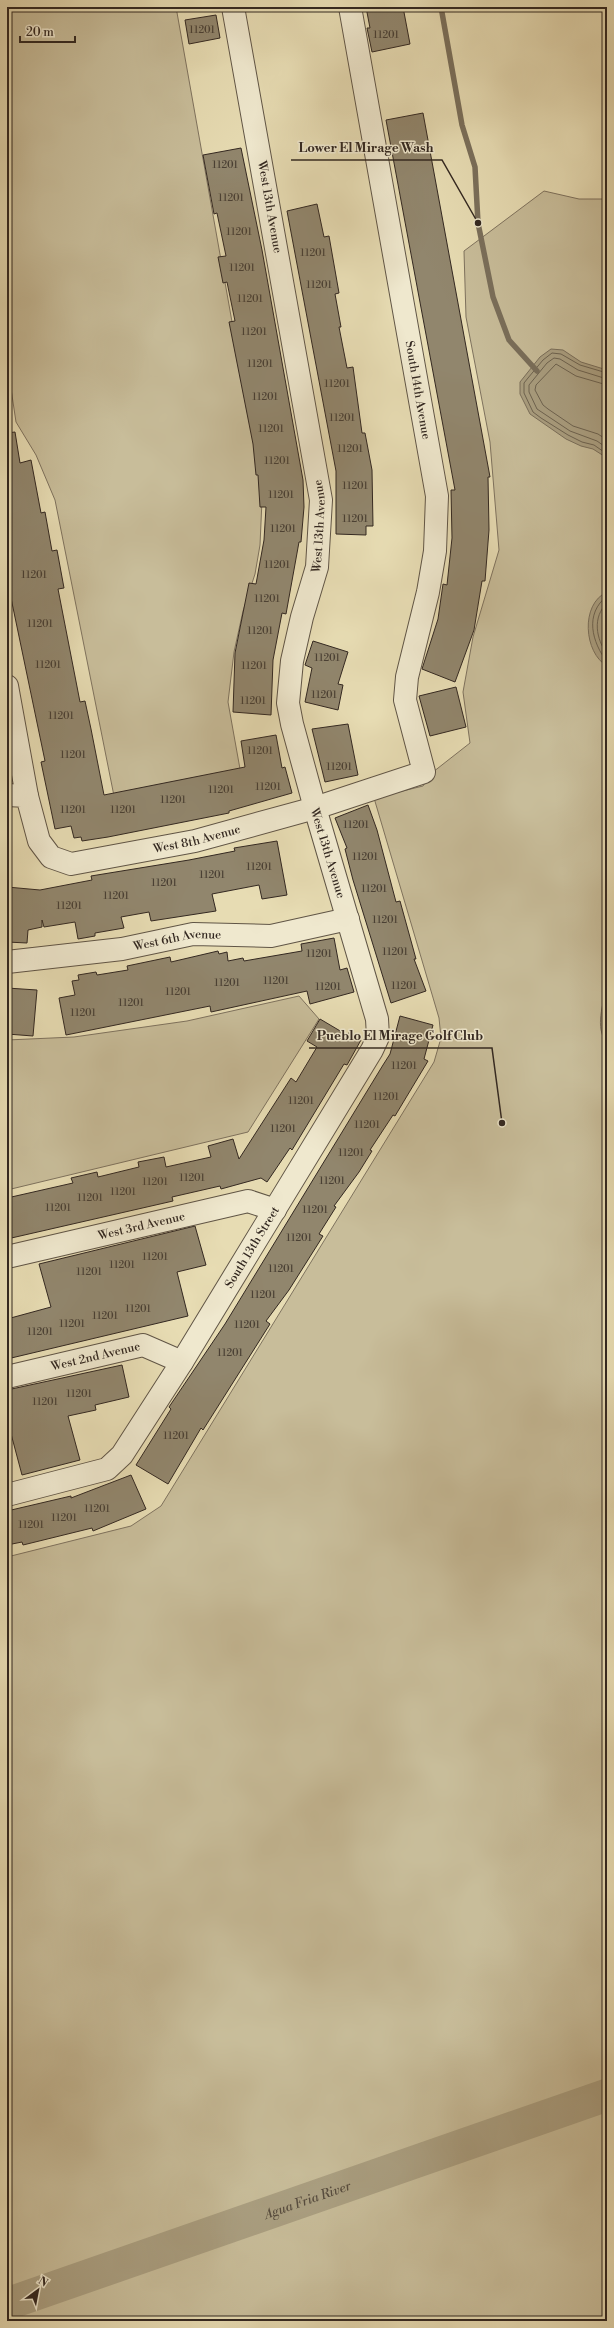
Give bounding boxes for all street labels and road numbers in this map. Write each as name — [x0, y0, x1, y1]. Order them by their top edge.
street label: West 13th Avenue — [254, 159, 285, 254]
street label: South 14th Avenue — [401, 340, 434, 441]
street label: West 13th Avenue — [308, 478, 329, 576]
street label: West 13th Avenue — [306, 805, 348, 900]
street label: West 8th Avenue — [151, 822, 242, 857]
street label: West 6th Avenue — [131, 926, 221, 955]
street label: South 13th Street — [222, 1203, 283, 1291]
street label: West 3rd Avenue — [96, 1209, 187, 1244]
street label: West 2nd Avenue — [49, 1339, 142, 1375]

